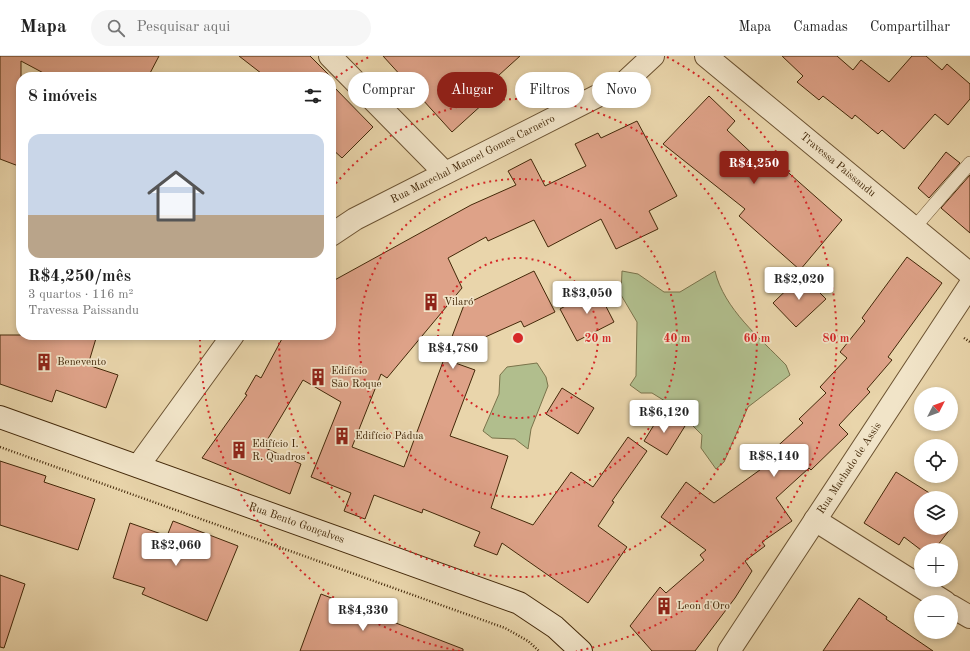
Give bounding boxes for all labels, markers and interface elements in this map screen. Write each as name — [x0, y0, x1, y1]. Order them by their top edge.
search box — [91, 10, 371, 46]
icon: search — [105, 17, 127, 39]
text: Mapa — [20, 18, 67, 37]
text: Pesquisar aqui — [137, 20, 230, 35]
text: Mapa — [738, 20, 771, 34]
text: Camadas — [793, 20, 848, 34]
text: Compartilhar — [870, 20, 950, 34]
chip: Comprar — [348, 72, 429, 108]
chip: Alugar — [437, 72, 507, 108]
chip: Filtros — [515, 72, 584, 108]
chip: Novo — [592, 72, 651, 108]
icon: filters — [302, 85, 324, 107]
text: 8 imóveis — [28, 88, 97, 105]
street label: Rua Marechal Manoel Gomes Carneiro — [389, 113, 557, 205]
street label: Travessa Paissandu — [798, 131, 878, 199]
pin: R$4,250 — [717, 151, 791, 185]
text: R$4,250 — [729, 157, 779, 170]
icon: home — [140, 160, 212, 232]
pin: R$2,020 — [762, 267, 836, 301]
text: R$4,250/mês — [28, 268, 131, 285]
text: R$2,020 — [774, 273, 824, 286]
pin: R$3,050 — [550, 281, 624, 315]
text: R$3,050 — [562, 287, 612, 300]
text: 3 quartos · 116 m² — [28, 288, 133, 301]
building icon: Vilaró — [421, 292, 441, 312]
place label: Vilaró — [444, 297, 473, 308]
text: Travessa Paissandu — [28, 304, 139, 317]
centre of rings — [511, 331, 525, 345]
text: 20 m — [585, 333, 612, 345]
text: 40 m — [664, 333, 691, 345]
text: 60 m — [744, 333, 771, 345]
text: 80 m — [823, 333, 850, 345]
pin: R$4,780 — [416, 336, 490, 370]
text: R$4,780 — [428, 342, 478, 355]
building icon: Benevento — [34, 352, 54, 372]
place label: Benevento — [57, 357, 106, 368]
place label: Edifício São Roque — [331, 366, 382, 390]
building icon: Edifício São Roque — [308, 367, 328, 387]
north arrow — [914, 387, 958, 431]
map controls — [914, 387, 958, 639]
pin: R$6,120 — [627, 400, 701, 434]
text: R$6,120 — [639, 406, 689, 419]
street label: Rua Machado de Assis — [815, 420, 884, 516]
building icon: Edifício Pádua — [332, 426, 352, 446]
place label: Edifício Pádua — [355, 431, 424, 442]
place label: Edifício I. R. Quadros — [252, 439, 306, 463]
button: locate — [914, 439, 958, 483]
building icon: Edifício I. R. Quadros — [229, 440, 249, 460]
pin: R$8,140 — [737, 444, 811, 478]
text: R$8,140 — [749, 450, 799, 463]
button: layers — [914, 491, 958, 535]
street label: Rua Bento Gonçalves — [247, 501, 346, 546]
pin: R$2,060 — [139, 533, 213, 567]
text: R$2,060 — [151, 539, 201, 552]
button: + — [914, 543, 958, 587]
button: − — [914, 595, 958, 639]
building icon: Leon d'Oro — [654, 596, 674, 616]
pin: R$4,330 — [326, 598, 400, 632]
place label: Leon d'Oro — [677, 601, 730, 612]
text: R$4,330 — [338, 604, 388, 617]

